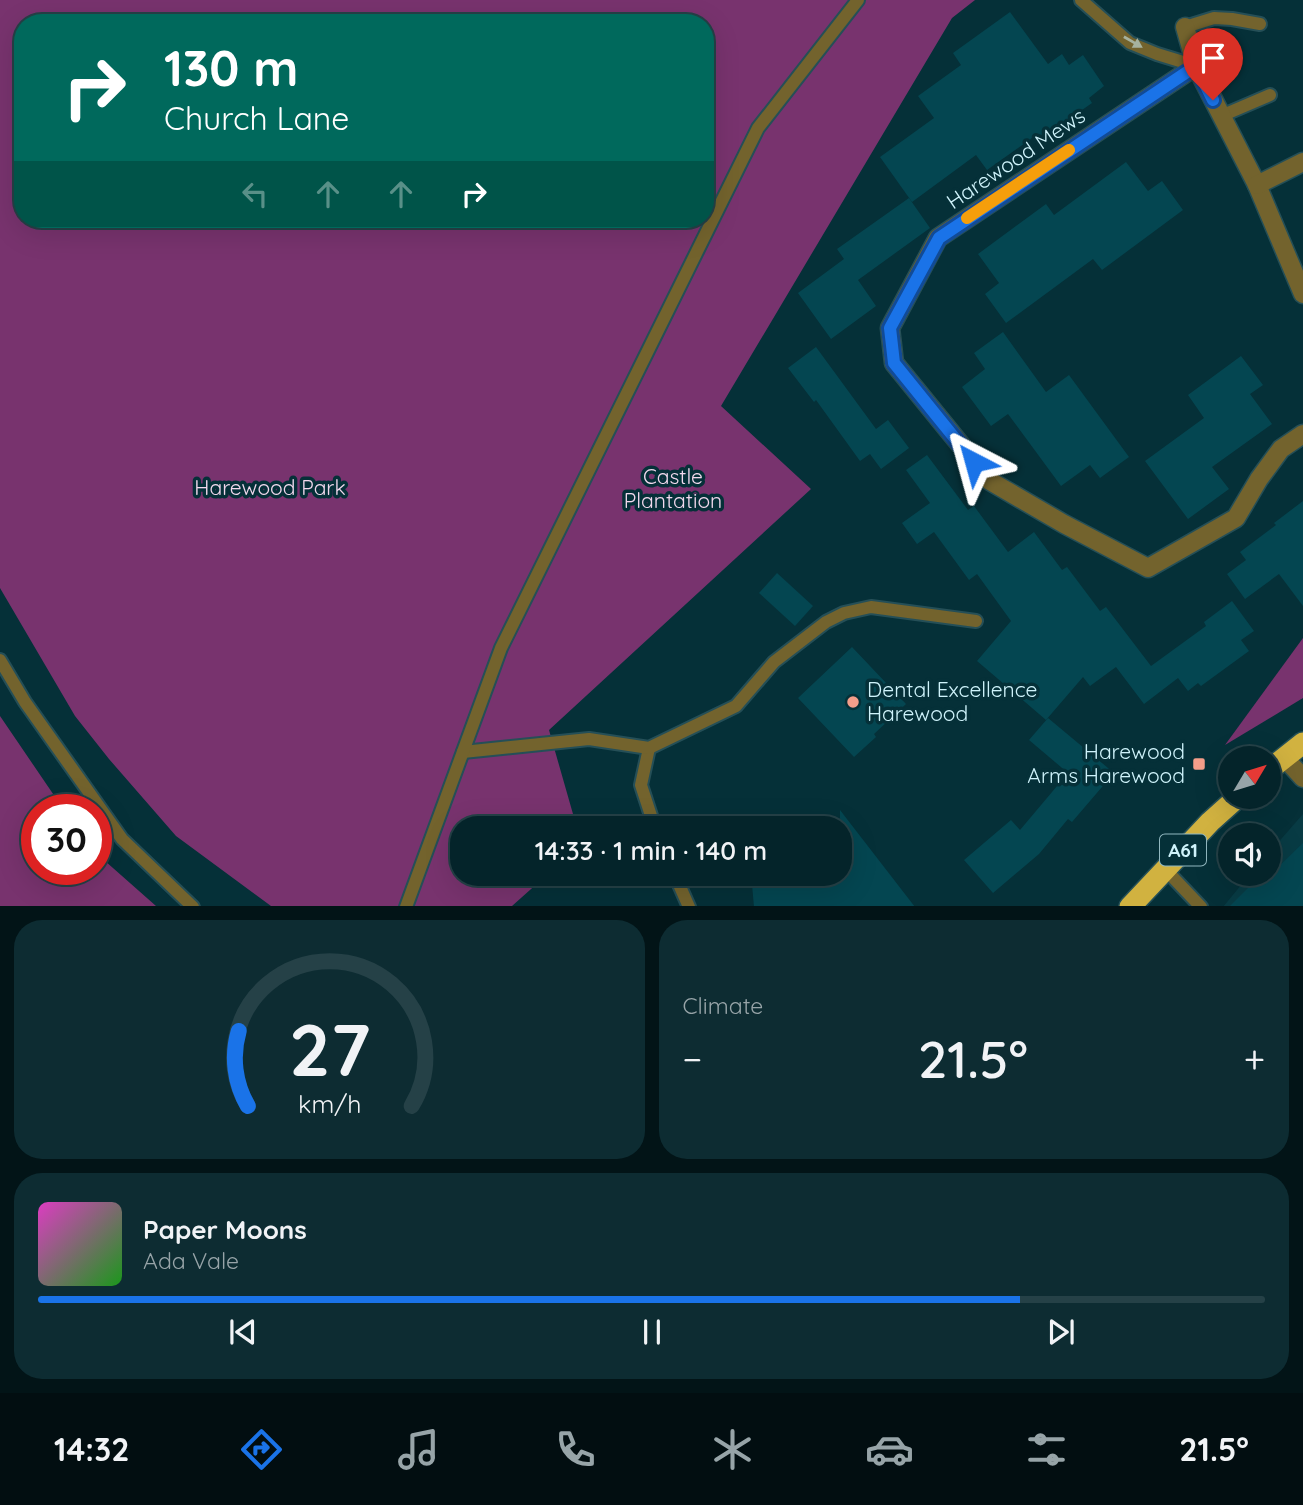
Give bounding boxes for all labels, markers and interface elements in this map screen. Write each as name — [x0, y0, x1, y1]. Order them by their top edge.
pin — [1183, 28, 1243, 100]
one-way arrow — [1123, 36, 1142, 48]
text: 130 m — [164, 37, 298, 98]
icon: arrive — [1194, 39, 1232, 77]
icon: right — [49, 42, 140, 133]
text: Church Lane — [164, 98, 349, 138]
street label: Harewood Mews — [941, 102, 1090, 214]
icon: left — [236, 175, 274, 213]
icon: ahead — [309, 175, 347, 213]
icon: ahead — [382, 175, 420, 213]
icon: right — [455, 175, 493, 213]
position arrow — [937, 425, 1011, 499]
park label: Castle Plantation — [624, 463, 722, 513]
park label: Harewood Park — [194, 474, 346, 500]
place label: Dental Excellence Harewood — [867, 676, 1037, 726]
marker: Dental Excellence Harewood — [845, 694, 861, 710]
place label: Harewood Arms Harewood — [1027, 738, 1185, 788]
north arrow — [1218, 746, 1281, 808]
map controls — [1218, 746, 1281, 886]
marker: Harewood Arms Harewood — [1191, 756, 1207, 772]
speed limit sign: 30 — [21, 794, 112, 885]
button: sound — [1218, 823, 1281, 886]
text: 14:33 · 1 min · 140 m — [535, 834, 767, 867]
road number: A61 — [1160, 834, 1206, 866]
text: Climate — [683, 991, 763, 1020]
text: 27 — [289, 1003, 370, 1094]
text: 21.5° — [918, 1026, 1028, 1091]
text: − — [683, 1035, 702, 1083]
text: + — [1244, 1035, 1265, 1083]
text: km/h — [298, 1087, 361, 1118]
text: Paper Moons — [143, 1213, 307, 1246]
text: Ada Vale — [143, 1246, 239, 1275]
icon: previous — [224, 1313, 262, 1351]
icon: pause — [633, 1313, 671, 1351]
icon: next — [1042, 1313, 1080, 1351]
icon: directions — [237, 1425, 286, 1474]
icon: music — [394, 1425, 443, 1474]
icon: phone — [551, 1425, 600, 1474]
icon: climate — [708, 1425, 757, 1474]
icon: car — [865, 1425, 914, 1474]
icon: filters — [1022, 1425, 1071, 1474]
text: 14:32 — [54, 1429, 129, 1469]
text: 21.5° — [1179, 1429, 1249, 1469]

